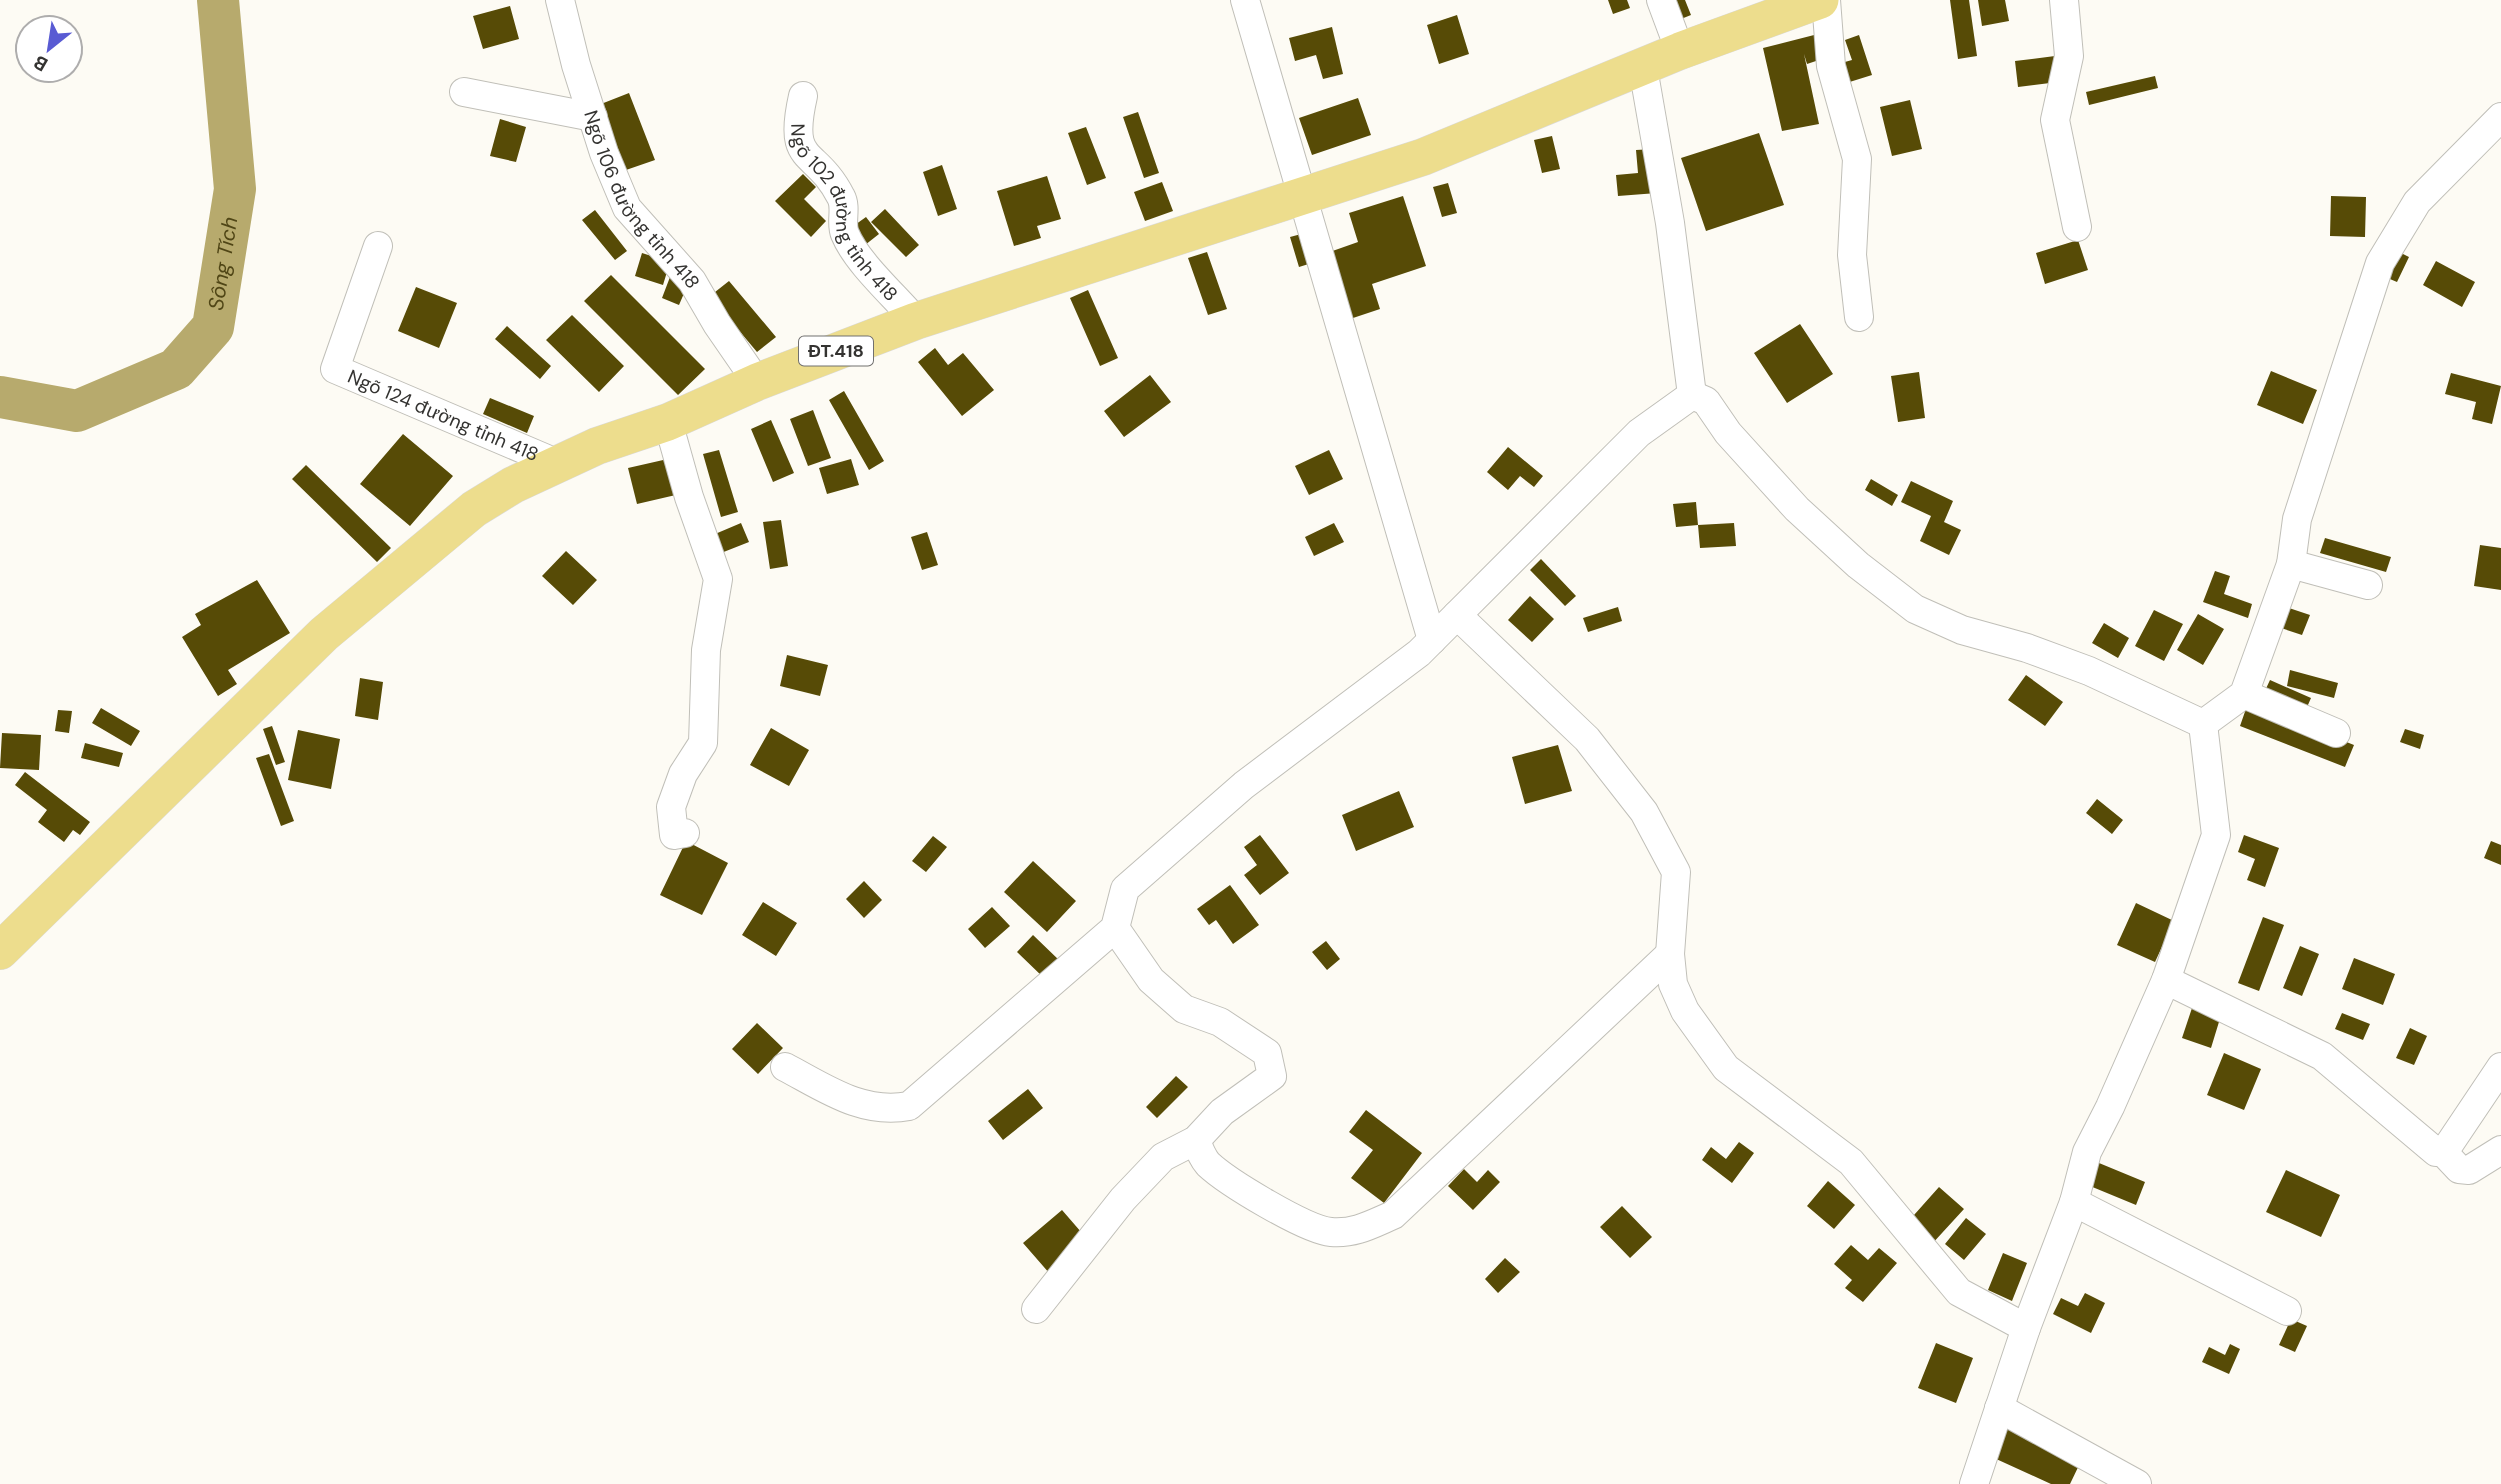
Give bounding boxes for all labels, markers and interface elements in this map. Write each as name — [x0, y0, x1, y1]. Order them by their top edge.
north arrow — [14, 14, 84, 84]
text: B — [29, 49, 52, 77]
street label: Ngõ 106 đường tỉnh 418 — [579, 107, 706, 293]
street label: Ngõ 102 đường tỉnh 418 — [786, 123, 904, 306]
water label: Sông Tích — [202, 215, 244, 312]
road number: ĐT.418 — [799, 337, 873, 366]
street label: Ngõ 124 đường tỉnh 418 — [344, 363, 543, 467]

